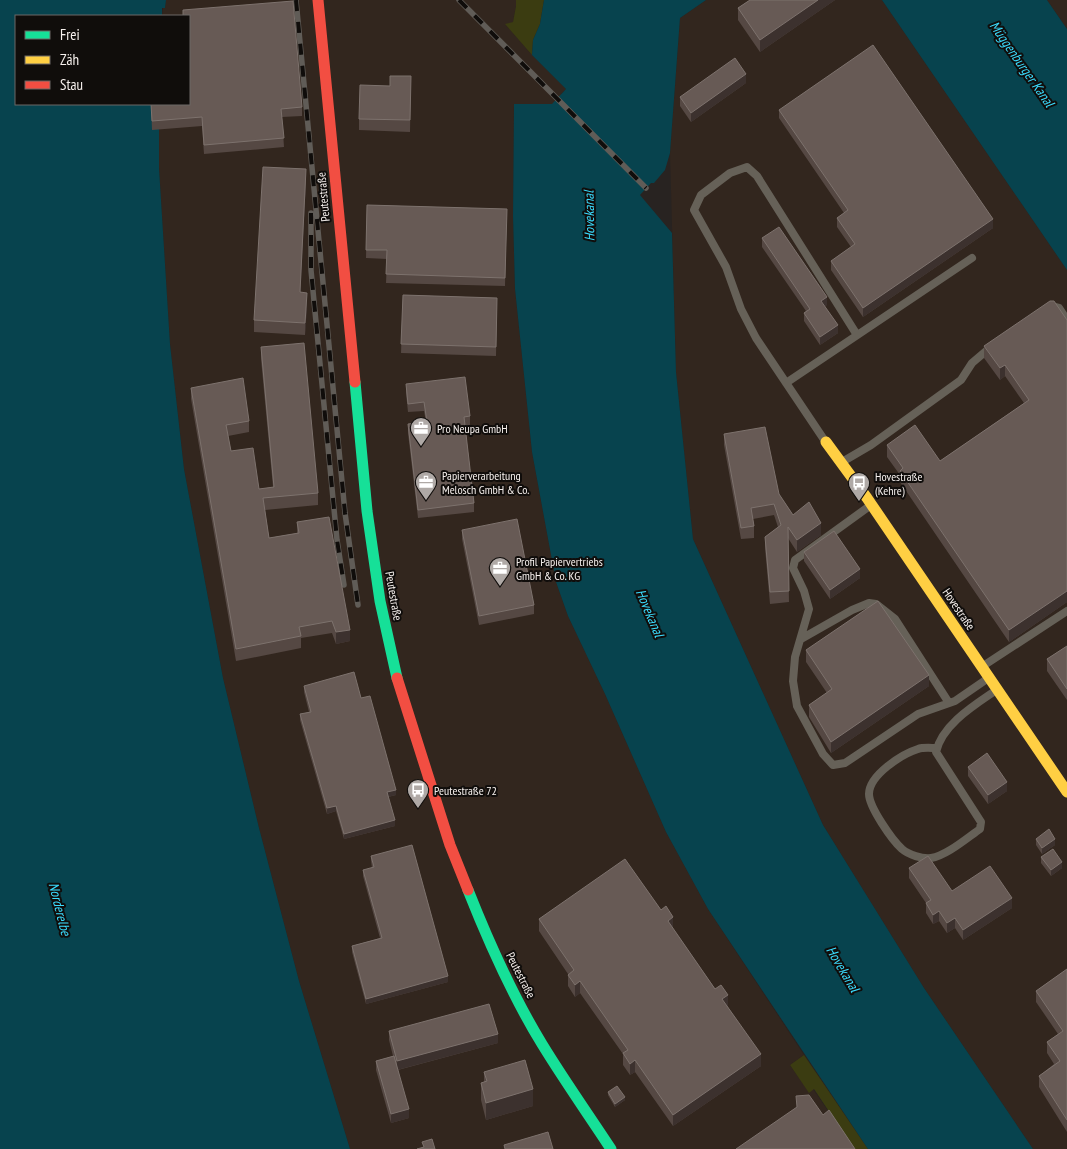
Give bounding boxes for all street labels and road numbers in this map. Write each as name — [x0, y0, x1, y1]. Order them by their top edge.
street label: Peutestraße — [313, 172, 333, 222]
street label: Peutestraße — [382, 570, 406, 622]
street label: Hovestraße — [940, 585, 978, 633]
street label: Peutestraße — [503, 949, 539, 1001]

